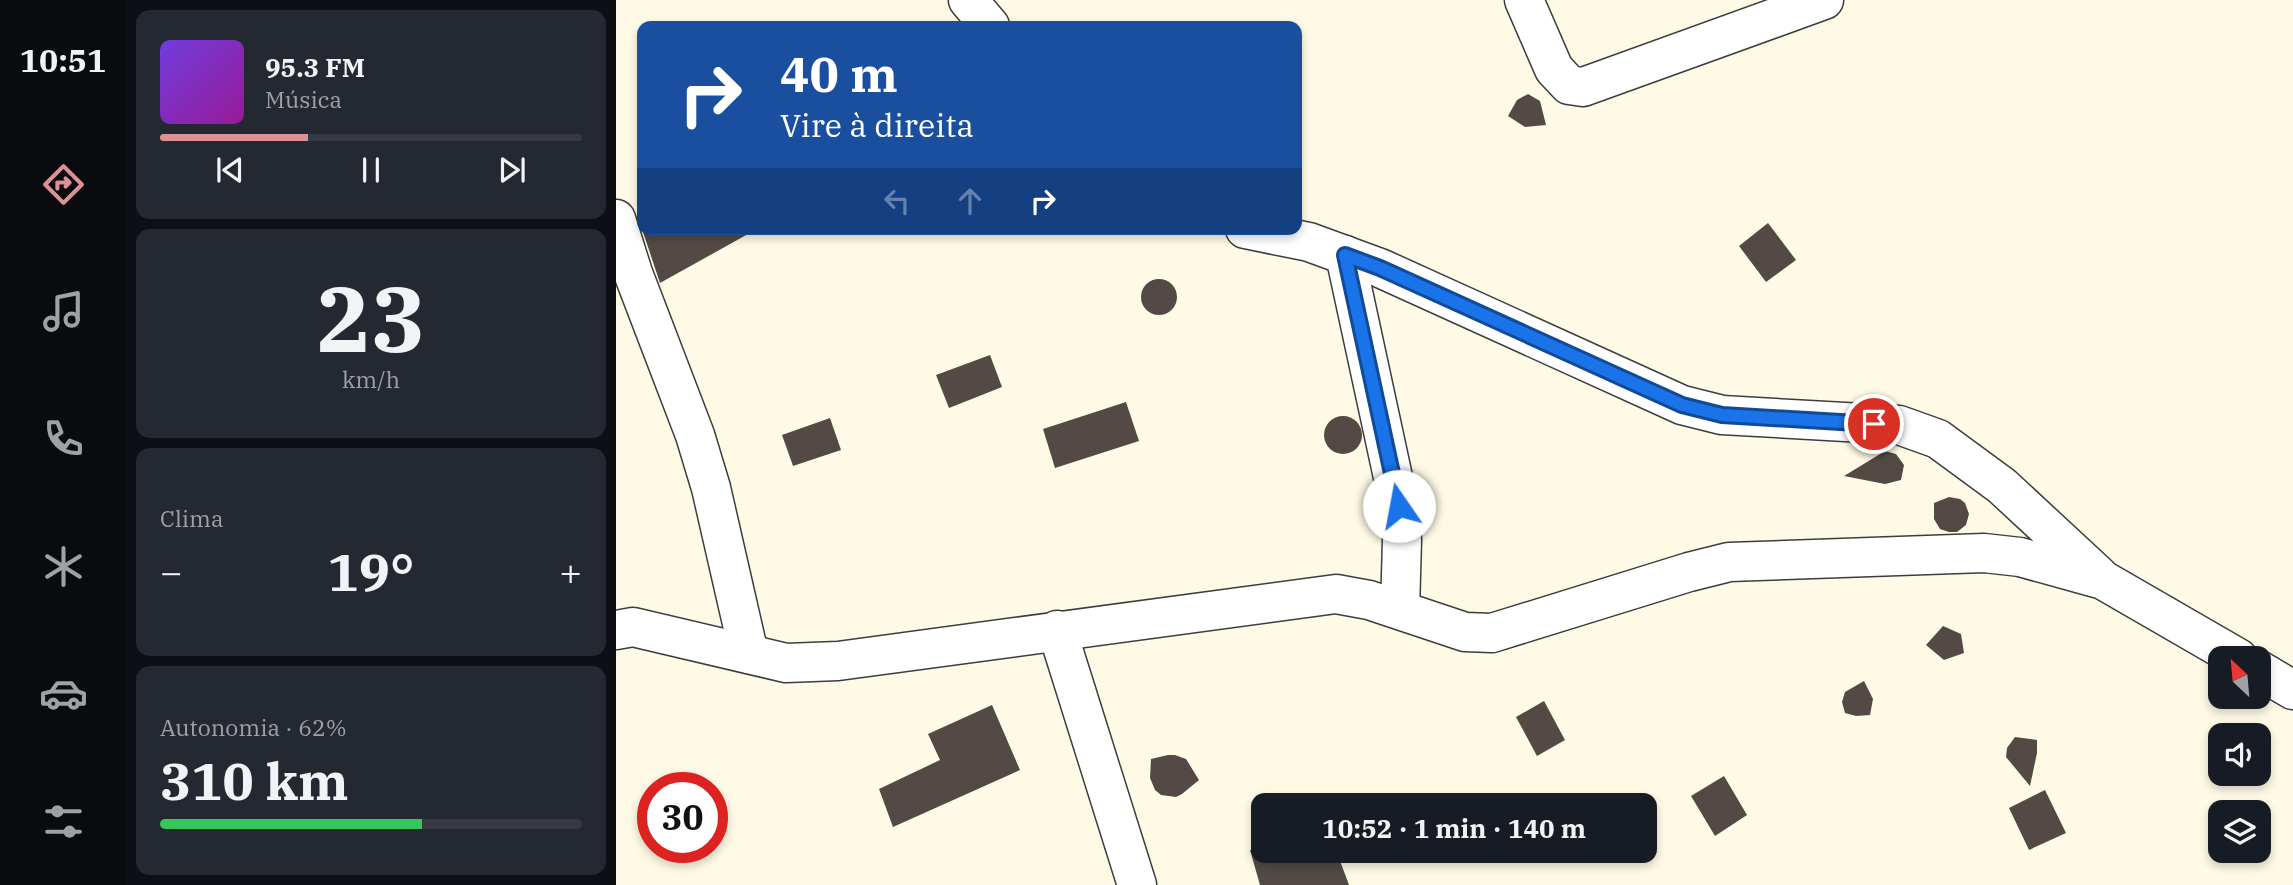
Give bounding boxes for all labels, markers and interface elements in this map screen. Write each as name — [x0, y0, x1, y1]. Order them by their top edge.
text: 10:51 — [20, 39, 106, 81]
text: 40 m — [780, 42, 898, 105]
icon: right — [665, 49, 756, 140]
text: 95.3 FM — [265, 50, 365, 84]
text: Música — [265, 84, 342, 114]
text: Vire à direita — [780, 104, 974, 146]
icon: previous — [211, 151, 249, 189]
icon: pause — [352, 151, 390, 189]
icon: next — [493, 151, 531, 189]
icon: directions — [39, 160, 88, 209]
icon: left — [878, 182, 916, 220]
icon: ahead — [951, 182, 989, 220]
icon: right — [1024, 182, 1062, 220]
text: 23 — [316, 259, 426, 377]
icon: music — [39, 287, 88, 336]
text: km/h — [342, 364, 400, 394]
pin — [1844, 394, 1904, 454]
icon: arrive — [1855, 405, 1893, 443]
icon: phone — [39, 414, 88, 463]
position arrow — [1362, 469, 1436, 543]
text: Clima — [160, 503, 224, 533]
text: 19° — [328, 538, 414, 605]
icon: climate — [39, 542, 88, 591]
text: − — [160, 547, 183, 596]
text: + — [559, 547, 582, 596]
north arrow — [2208, 646, 2272, 709]
map controls — [2208, 646, 2271, 863]
icon: car — [39, 669, 88, 718]
text: Autonomia · 62% — [160, 712, 347, 742]
button: sound — [2208, 723, 2271, 786]
text: 310 km — [160, 747, 349, 814]
speed limit sign: 30 — [637, 772, 728, 863]
icon: filters — [39, 797, 88, 846]
button: layers — [2208, 800, 2271, 863]
text: 10:52 · 1 min · 140 m — [1322, 811, 1586, 845]

